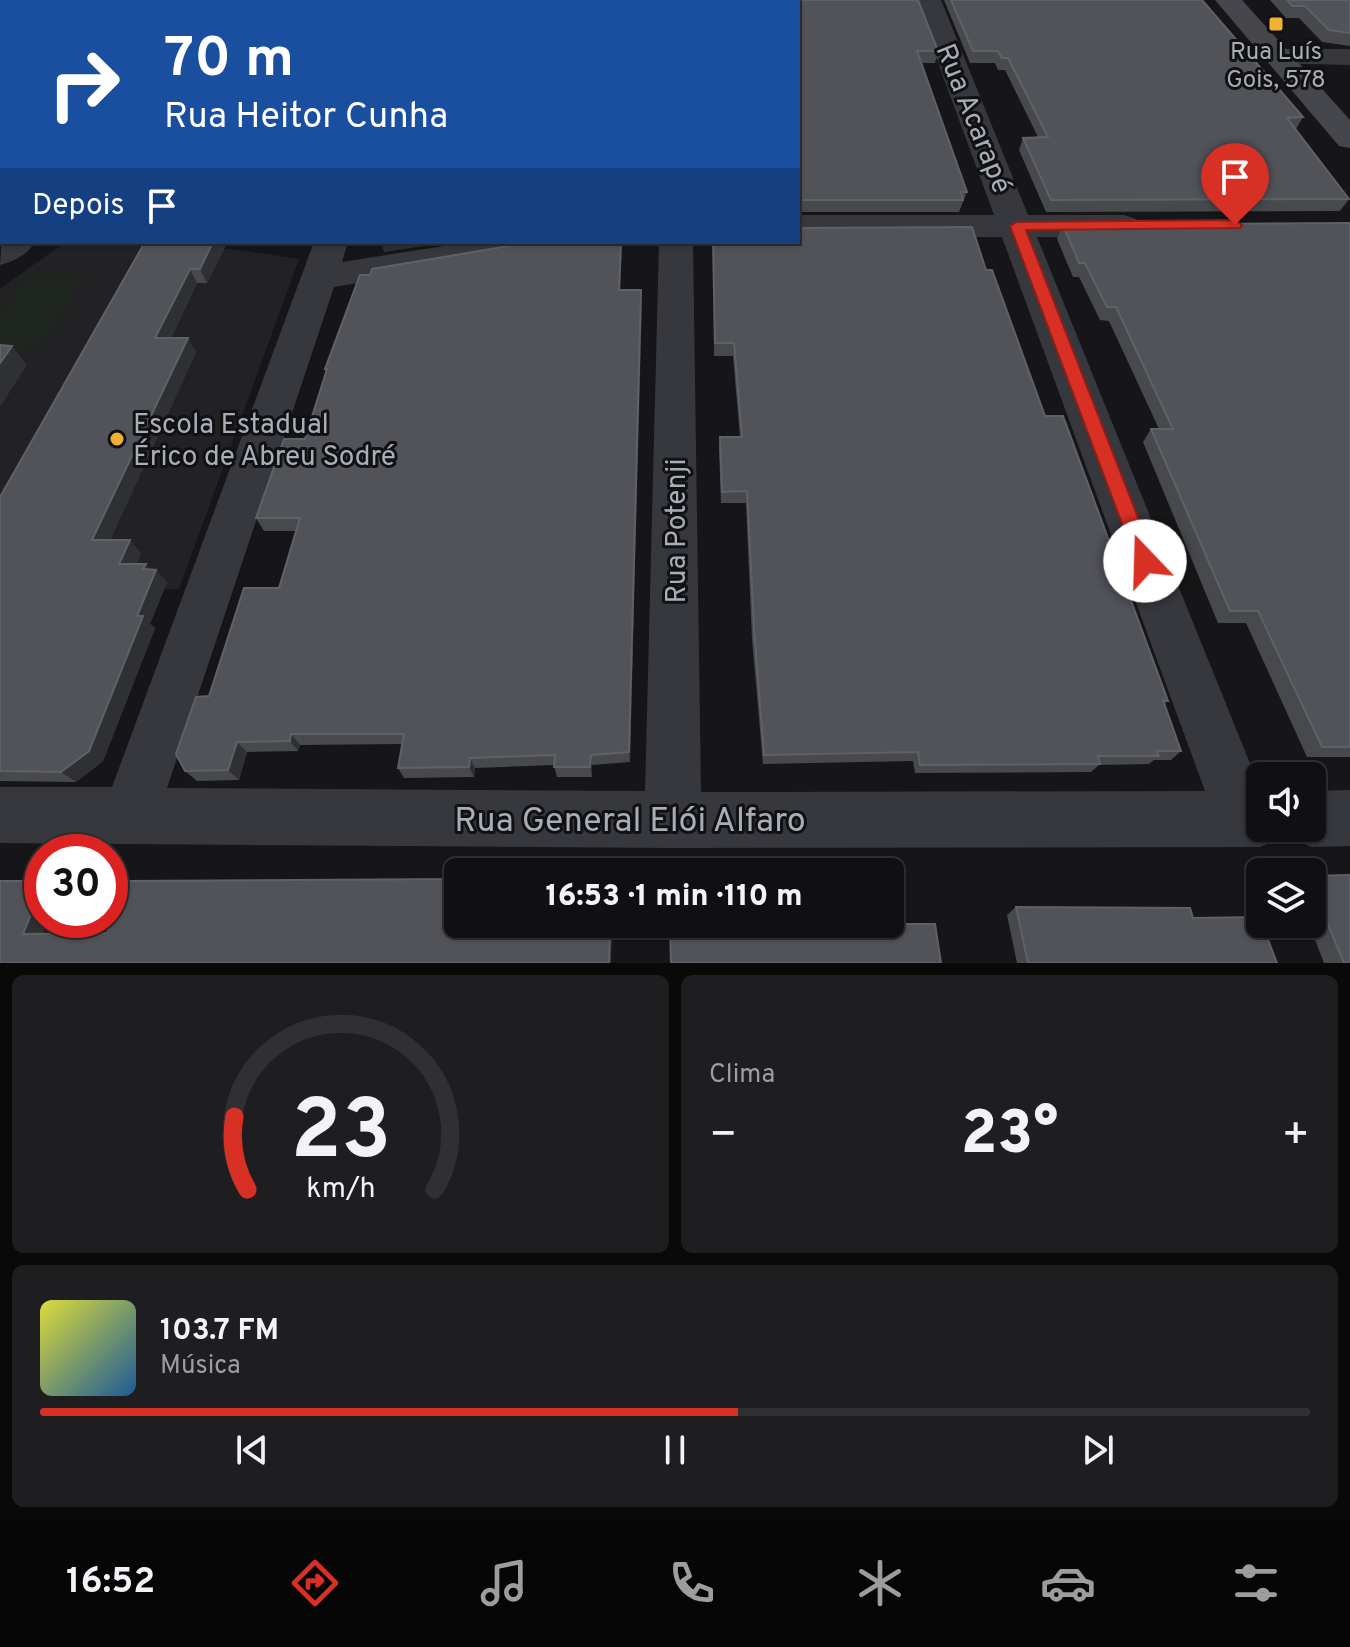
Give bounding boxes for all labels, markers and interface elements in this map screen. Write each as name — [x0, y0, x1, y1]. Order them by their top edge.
marker: Rua Luís Gois, 578 — [1267, 15, 1285, 33]
text: 70 m — [164, 26, 294, 96]
icon: right — [32, 32, 136, 136]
place label: Rua Luís Gois, 578 — [1226, 38, 1326, 96]
street label: Rua Acarapé — [926, 39, 1019, 199]
text: Rua Heitor Cunha — [164, 95, 448, 141]
pin — [1201, 143, 1269, 225]
icon: arrive — [1213, 155, 1257, 199]
icon: arrive — [140, 184, 184, 228]
text: Depois — [32, 188, 124, 225]
place label: Escola Estadual Érico de Abreu Sodré — [133, 408, 396, 476]
marker: Escola Estadual Érico de Abreu Sodré — [108, 430, 126, 448]
street label: Rua Potenji — [660, 458, 696, 604]
position arrow — [1103, 519, 1187, 603]
map controls — [1246, 762, 1326, 938]
button: sound — [1246, 762, 1326, 842]
street label: Rua General Elói Alfaro — [454, 801, 806, 844]
speed limit sign: 30 — [24, 834, 128, 938]
button: layers — [1246, 858, 1326, 938]
text: 16:53 · 1 min · 110 m — [545, 879, 803, 916]
text: Clima — [709, 1059, 775, 1092]
text: 23 — [290, 1083, 391, 1188]
text: 23° — [961, 1099, 1058, 1175]
text: − — [709, 1109, 737, 1165]
text: + — [1282, 1109, 1310, 1165]
text: km/h — [306, 1172, 375, 1208]
text: 103.7 FM — [160, 1313, 279, 1350]
text: Música — [160, 1350, 241, 1383]
icon: previous — [230, 1428, 274, 1472]
icon: pause — [653, 1428, 697, 1472]
icon: next — [1076, 1428, 1120, 1472]
icon: directions — [287, 1555, 343, 1611]
icon: music — [476, 1555, 532, 1611]
icon: phone — [664, 1555, 720, 1611]
icon: climate — [852, 1555, 908, 1611]
icon: car — [1040, 1555, 1096, 1611]
icon: filters — [1228, 1555, 1284, 1611]
text: 16:52 — [66, 1560, 155, 1606]

